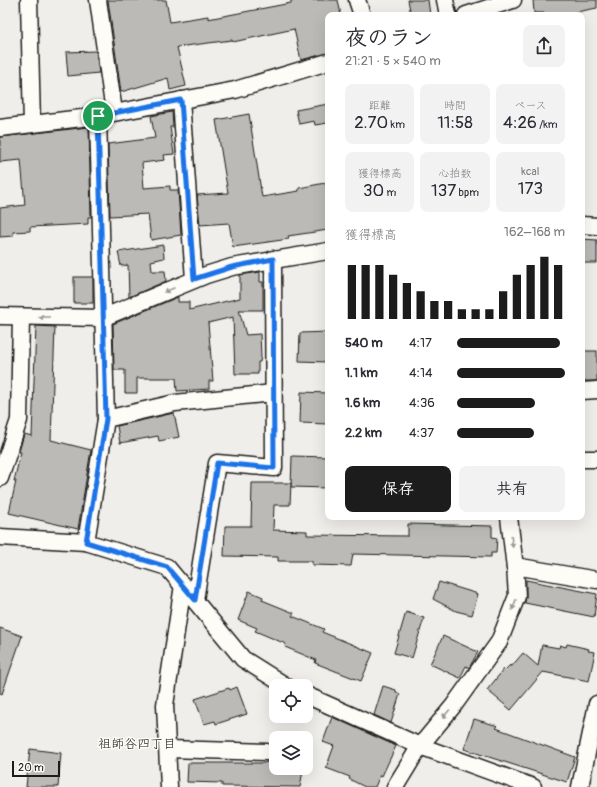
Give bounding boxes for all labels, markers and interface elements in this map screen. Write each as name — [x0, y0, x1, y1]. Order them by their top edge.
text: 夜のラン — [345, 24, 433, 52]
button: share — [523, 25, 565, 67]
text: 21:21 · 5 × 540 m — [345, 53, 441, 69]
pin — [81, 99, 115, 133]
text: 距離 — [369, 99, 391, 112]
text: 時間 — [444, 99, 466, 112]
text: ペース — [514, 99, 547, 112]
icon: arrive — [87, 105, 109, 127]
text: 2.70 — [354, 112, 388, 133]
text: 11:58 — [437, 112, 473, 133]
text: 4:26 — [503, 112, 537, 133]
text: km — [388, 118, 405, 131]
text: /km — [537, 118, 558, 131]
text: kcal — [521, 165, 539, 178]
text: 獲得標高 — [358, 167, 402, 180]
text: 心拍数 — [438, 167, 471, 180]
text: 173 — [518, 178, 543, 199]
text: 30 — [363, 180, 384, 201]
text: 137 — [431, 180, 456, 201]
text: m — [384, 186, 396, 199]
text: bpm — [456, 186, 479, 199]
text: 162–168 m — [504, 224, 565, 240]
text: 獲得標高 — [345, 227, 397, 243]
one-way arrow — [163, 287, 174, 293]
one-way arrow — [37, 314, 50, 320]
text: 540 m — [345, 335, 383, 351]
text: 4:17 — [409, 335, 432, 351]
text: 1.1 km — [345, 365, 378, 381]
text: 4:14 — [409, 365, 433, 381]
text: 1.6 km — [345, 395, 380, 411]
text: 4:36 — [409, 395, 435, 411]
text: 2.2 km — [345, 425, 382, 441]
text: 4:37 — [409, 425, 434, 441]
button: 保存 — [345, 466, 451, 512]
button: 共有 — [459, 466, 565, 512]
one-way arrow — [509, 536, 515, 548]
one-way arrow — [510, 599, 516, 611]
map controls — [269, 679, 313, 775]
button: locate — [269, 679, 313, 723]
one-way arrow — [441, 709, 450, 720]
button: layers — [269, 731, 313, 775]
district label: 祖師谷四丁目 — [98, 736, 176, 752]
scale bar — [12, 759, 60, 778]
text: 20 m — [18, 761, 44, 774]

